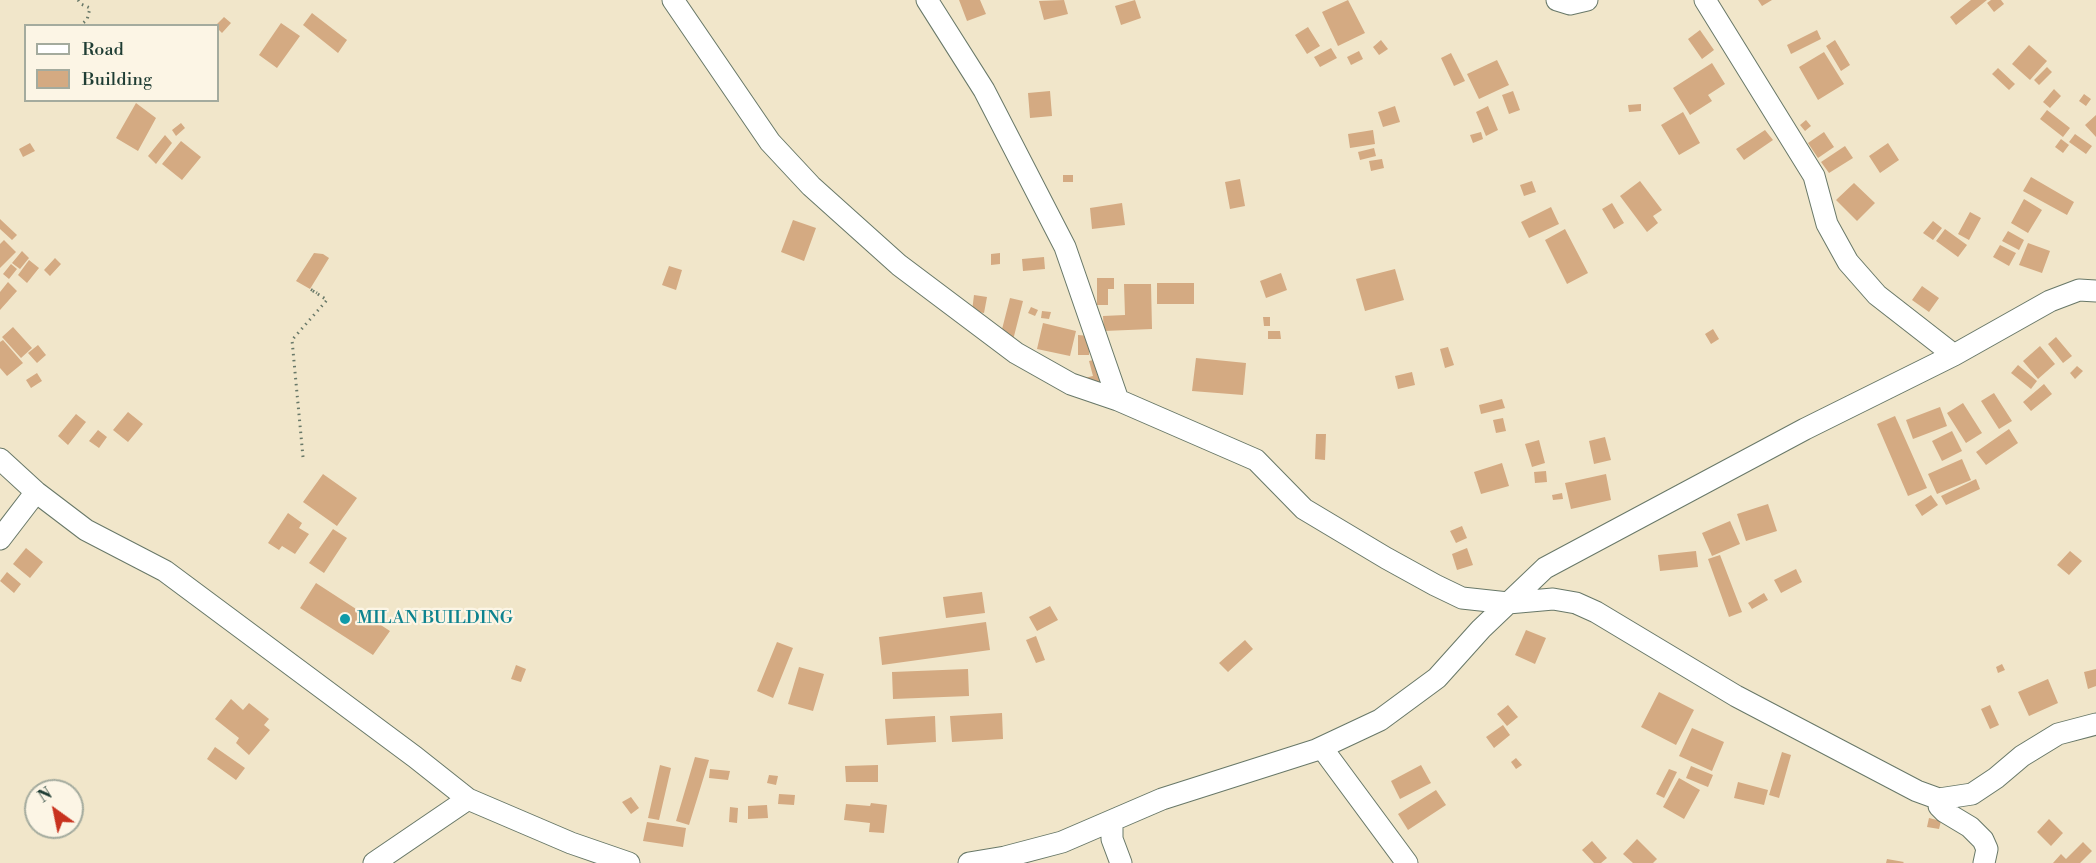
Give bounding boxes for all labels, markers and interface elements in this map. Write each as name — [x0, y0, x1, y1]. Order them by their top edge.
legend — [24, 24, 219, 102]
text: Road — [82, 38, 124, 61]
text: Building — [82, 68, 152, 91]
place label: MILAN BUILDING — [357, 608, 513, 630]
marker: MILAN BUILDING — [338, 612, 352, 626]
north arrow — [24, 779, 84, 839]
text: N — [35, 784, 56, 807]

